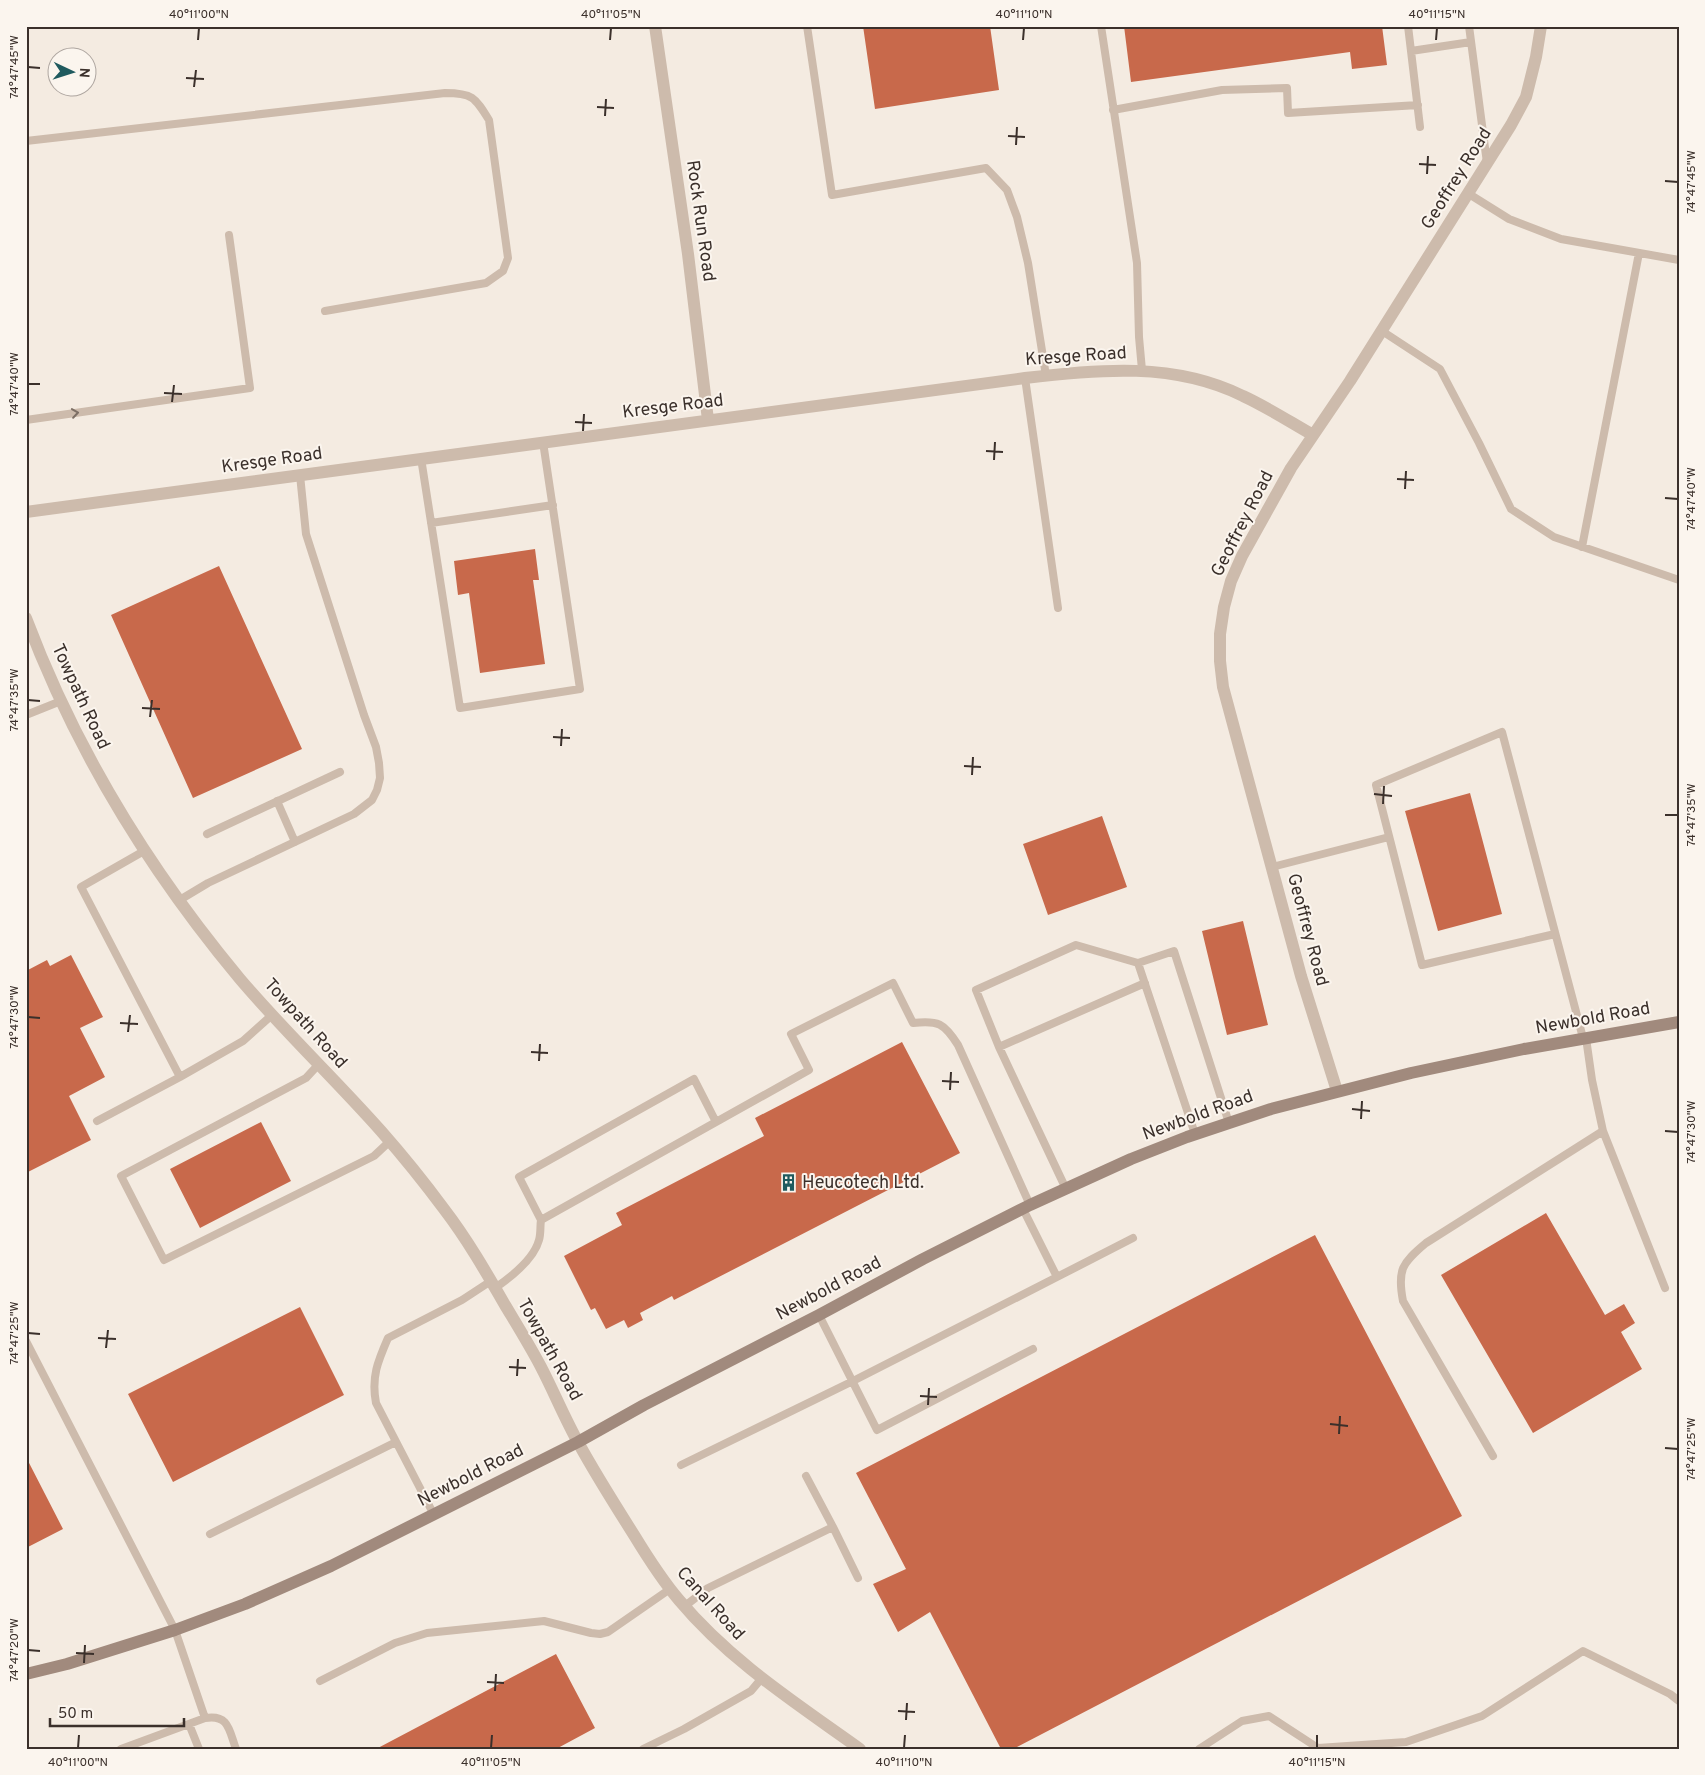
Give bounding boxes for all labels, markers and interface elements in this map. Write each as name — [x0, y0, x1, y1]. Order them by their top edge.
text: 40°11'00"N — [169, 7, 229, 23]
text: 40°11'05"N — [581, 7, 641, 23]
text: 40°11'10"N — [995, 7, 1053, 23]
text: 40°11'15"N — [1409, 7, 1465, 23]
text: 74°47'45"W — [7, 35, 23, 99]
north arrow — [48, 48, 98, 98]
text: N — [75, 67, 92, 78]
street label: Geoffrey Road — [1417, 124, 1497, 234]
text: 74°47'45"W — [1684, 150, 1700, 214]
street label: Rock Run Road — [680, 159, 720, 283]
street label: Kresge Road — [1024, 342, 1128, 372]
text: 74°47'40"W — [7, 352, 23, 416]
street label: Kresge Road — [621, 389, 725, 425]
one-way arrow — [71, 408, 79, 419]
street label: Kresge Road — [220, 443, 324, 479]
street label: Geoffrey Road — [1206, 467, 1280, 581]
text: 74°47'40"W — [1684, 467, 1700, 531]
street label: Towpath Road — [46, 641, 114, 753]
text: 74°47'35"W — [7, 668, 23, 732]
text: 74°47'35"W — [1684, 783, 1700, 847]
street label: Geoffrey Road — [1281, 871, 1333, 989]
street label: Towpath Road — [258, 974, 352, 1074]
text: 74°47'30"W — [7, 985, 23, 1049]
street label: Newbold Road — [1534, 998, 1652, 1040]
street label: Newbold Road — [1139, 1085, 1257, 1147]
text: 74°47'30"W — [1684, 1100, 1700, 1164]
place label: Heucotech Ltd. — [802, 1172, 924, 1195]
building icon: Heucotech Ltd. — [778, 1173, 798, 1193]
street label: Newbold Road — [772, 1252, 886, 1326]
street label: Towpath Road — [511, 1295, 587, 1405]
text: 74°47'25"W — [7, 1301, 23, 1365]
text: 74°47'25"W — [1684, 1417, 1700, 1481]
street label: Newbold Road — [414, 1439, 528, 1513]
street label: Canal Road — [671, 1562, 749, 1646]
text: 74°47'20"W — [7, 1618, 23, 1682]
scale bar — [50, 1695, 184, 1727]
text: 50 m — [58, 1705, 93, 1724]
text: 40°11'00"N — [48, 1755, 108, 1771]
text: 40°11'05"N — [461, 1755, 521, 1771]
text: 40°11'10"N — [875, 1755, 933, 1771]
text: 40°11'15"N — [1289, 1755, 1345, 1771]

